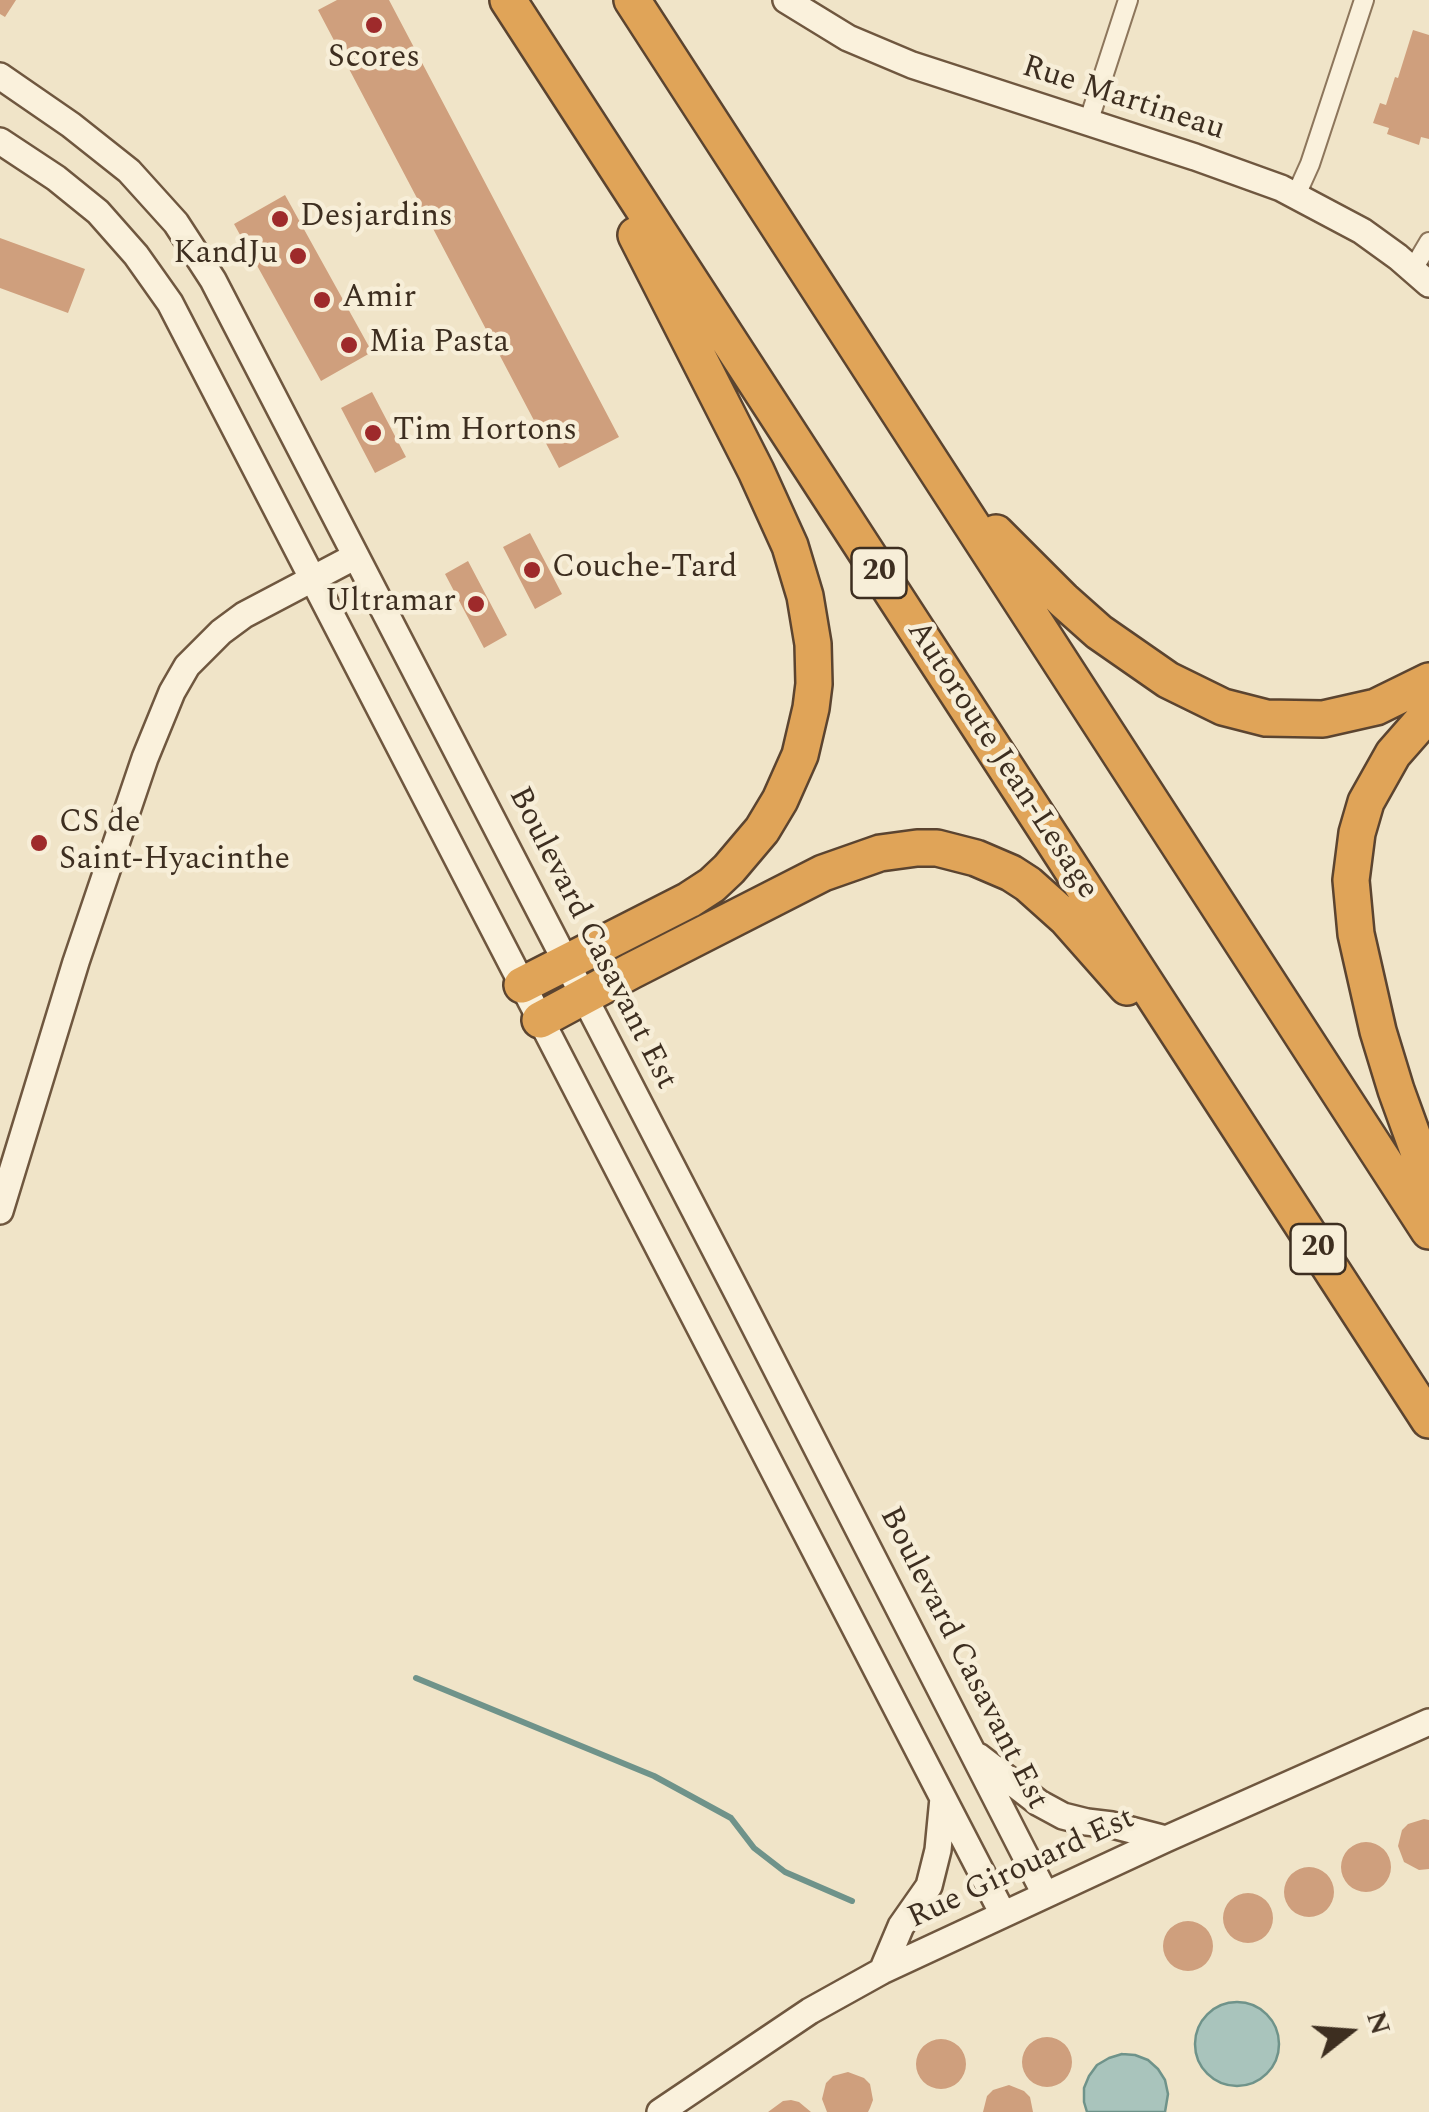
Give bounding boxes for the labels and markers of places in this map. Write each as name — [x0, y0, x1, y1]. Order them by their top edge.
marker: Scores — [363, 14, 385, 36]
place label: Scores — [328, 41, 420, 79]
place label: Desjardins — [300, 200, 453, 238]
marker: Desjardins — [269, 208, 291, 230]
place label: KandJu — [173, 237, 278, 275]
marker: KandJu — [287, 245, 309, 267]
place label: Amir — [342, 281, 416, 319]
marker: Amir — [311, 289, 333, 311]
place label: Mia Pasta — [369, 326, 509, 364]
marker: Mia Pasta — [338, 334, 360, 356]
place label: Tim Hortons — [393, 414, 577, 452]
marker: Tim Hortons — [362, 422, 384, 444]
place label: Couche-Tard — [552, 551, 737, 589]
marker: Couche-Tard — [521, 559, 543, 581]
place label: Ultramar — [325, 585, 456, 623]
marker: Ultramar — [465, 593, 487, 615]
place label: CS de Saint-Hyacinthe — [59, 806, 290, 881]
marker: CS de Saint-Hyacinthe — [28, 832, 50, 854]

